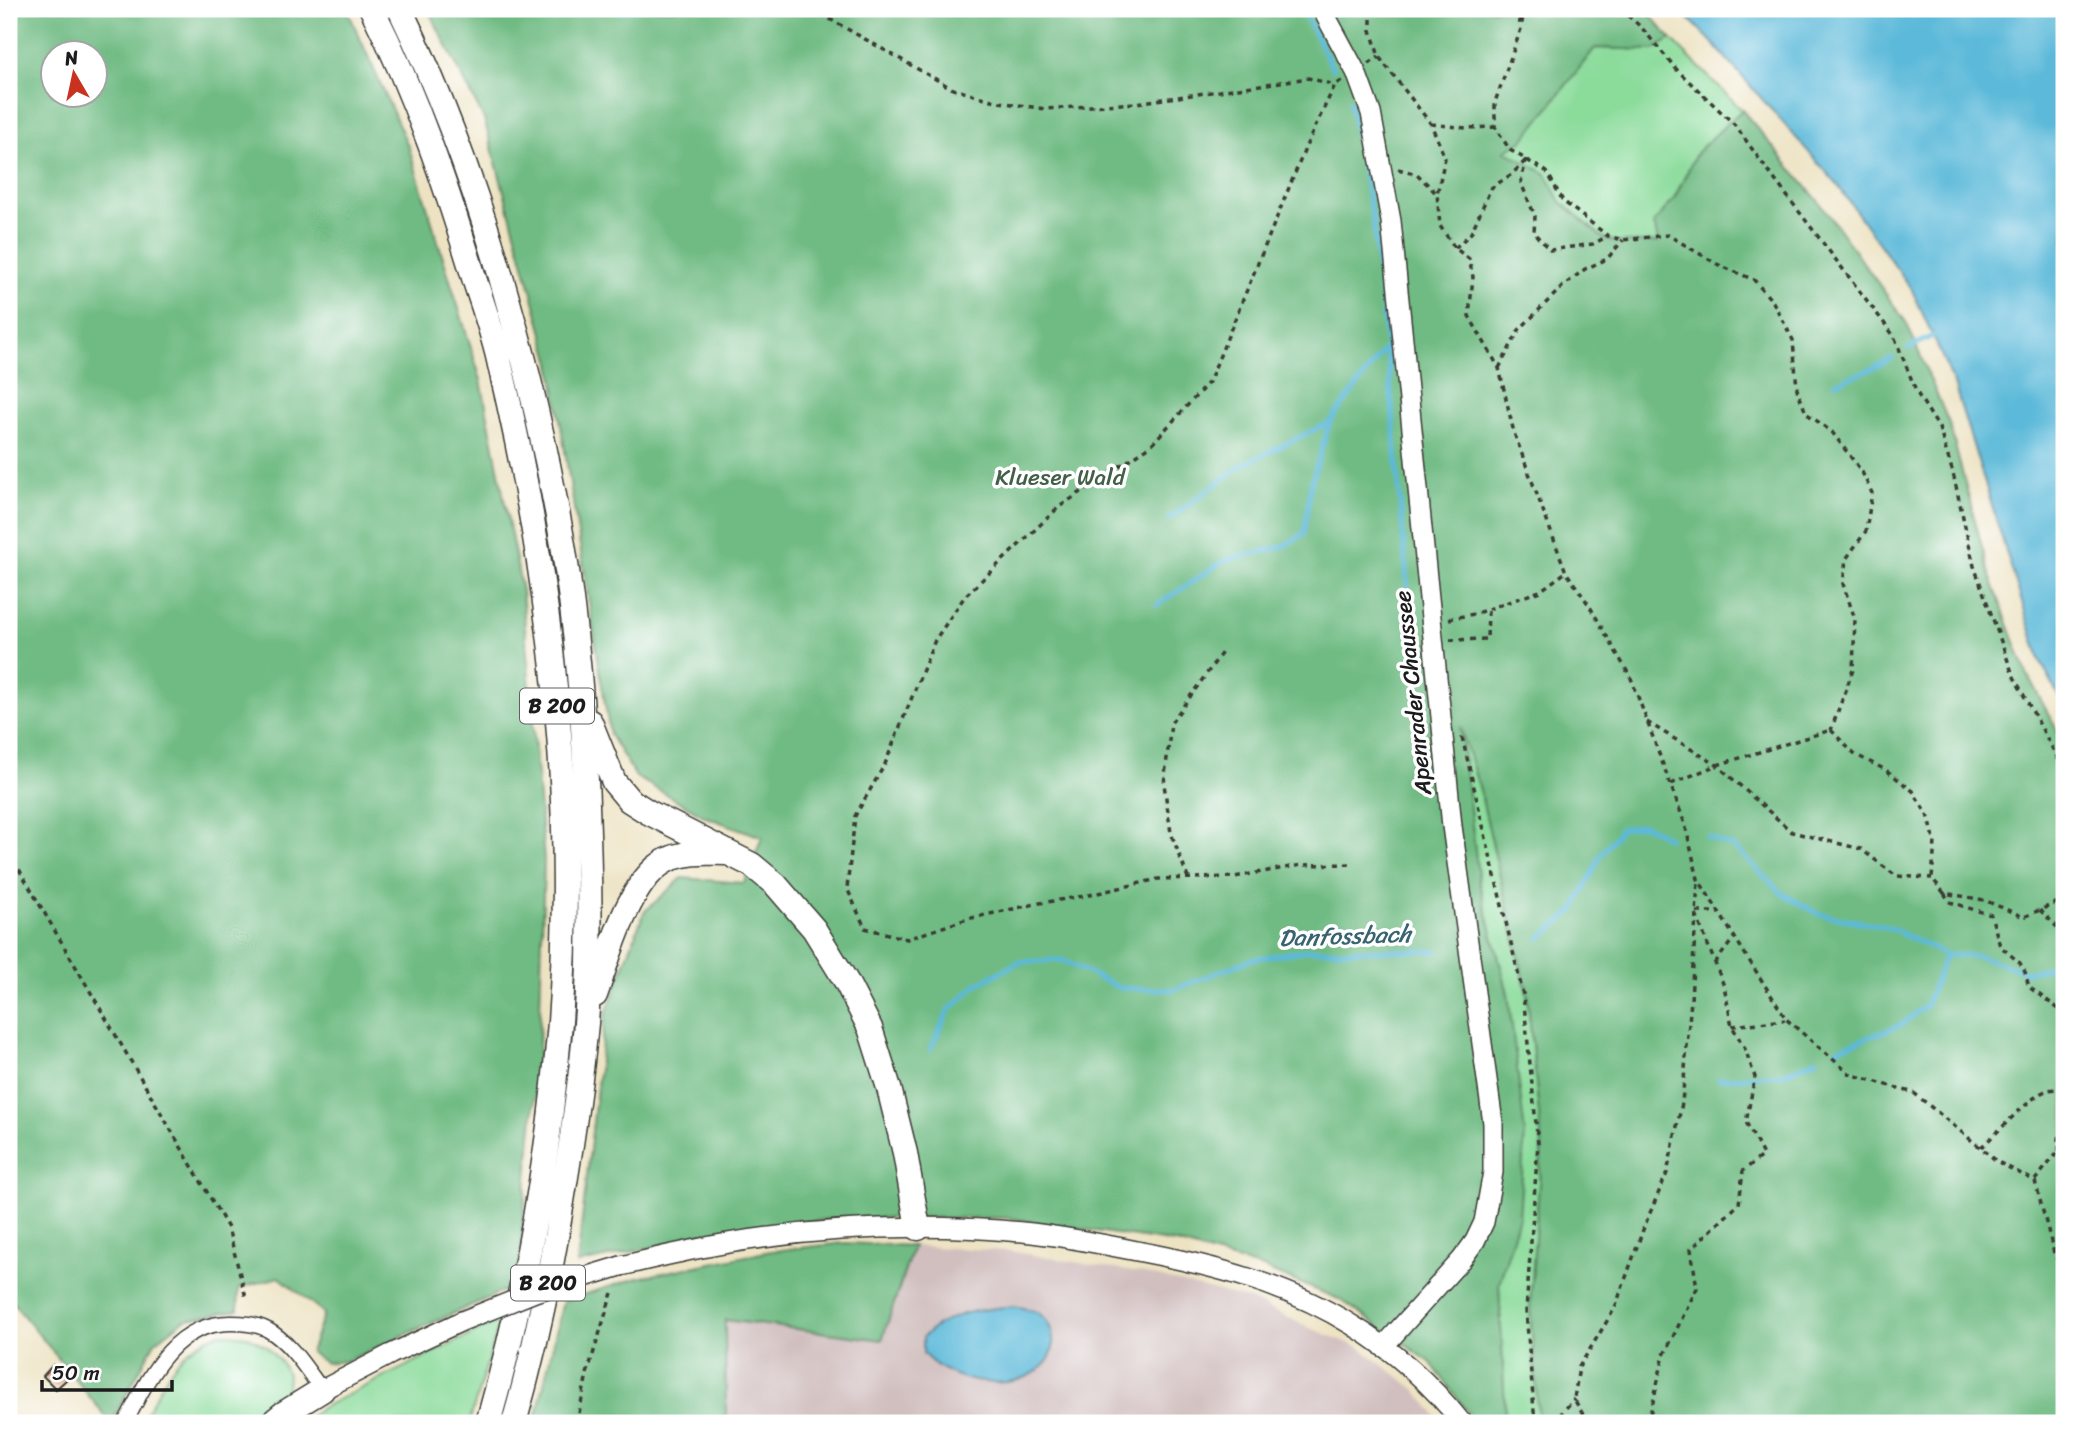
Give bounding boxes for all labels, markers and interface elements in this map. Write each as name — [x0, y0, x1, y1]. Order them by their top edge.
north arrow — [38, 38, 108, 108]
text: N — [61, 40, 81, 75]
park label: Klueser Wald — [995, 457, 1127, 498]
street label: Apenrader Chaussee — [1382, 589, 1444, 798]
road number: B 200 — [520, 688, 594, 724]
water label: Danfossbach — [1278, 913, 1414, 959]
road number: B 200 — [511, 1266, 585, 1300]
scale bar — [42, 1348, 172, 1392]
text: 50 m — [52, 1354, 100, 1392]

